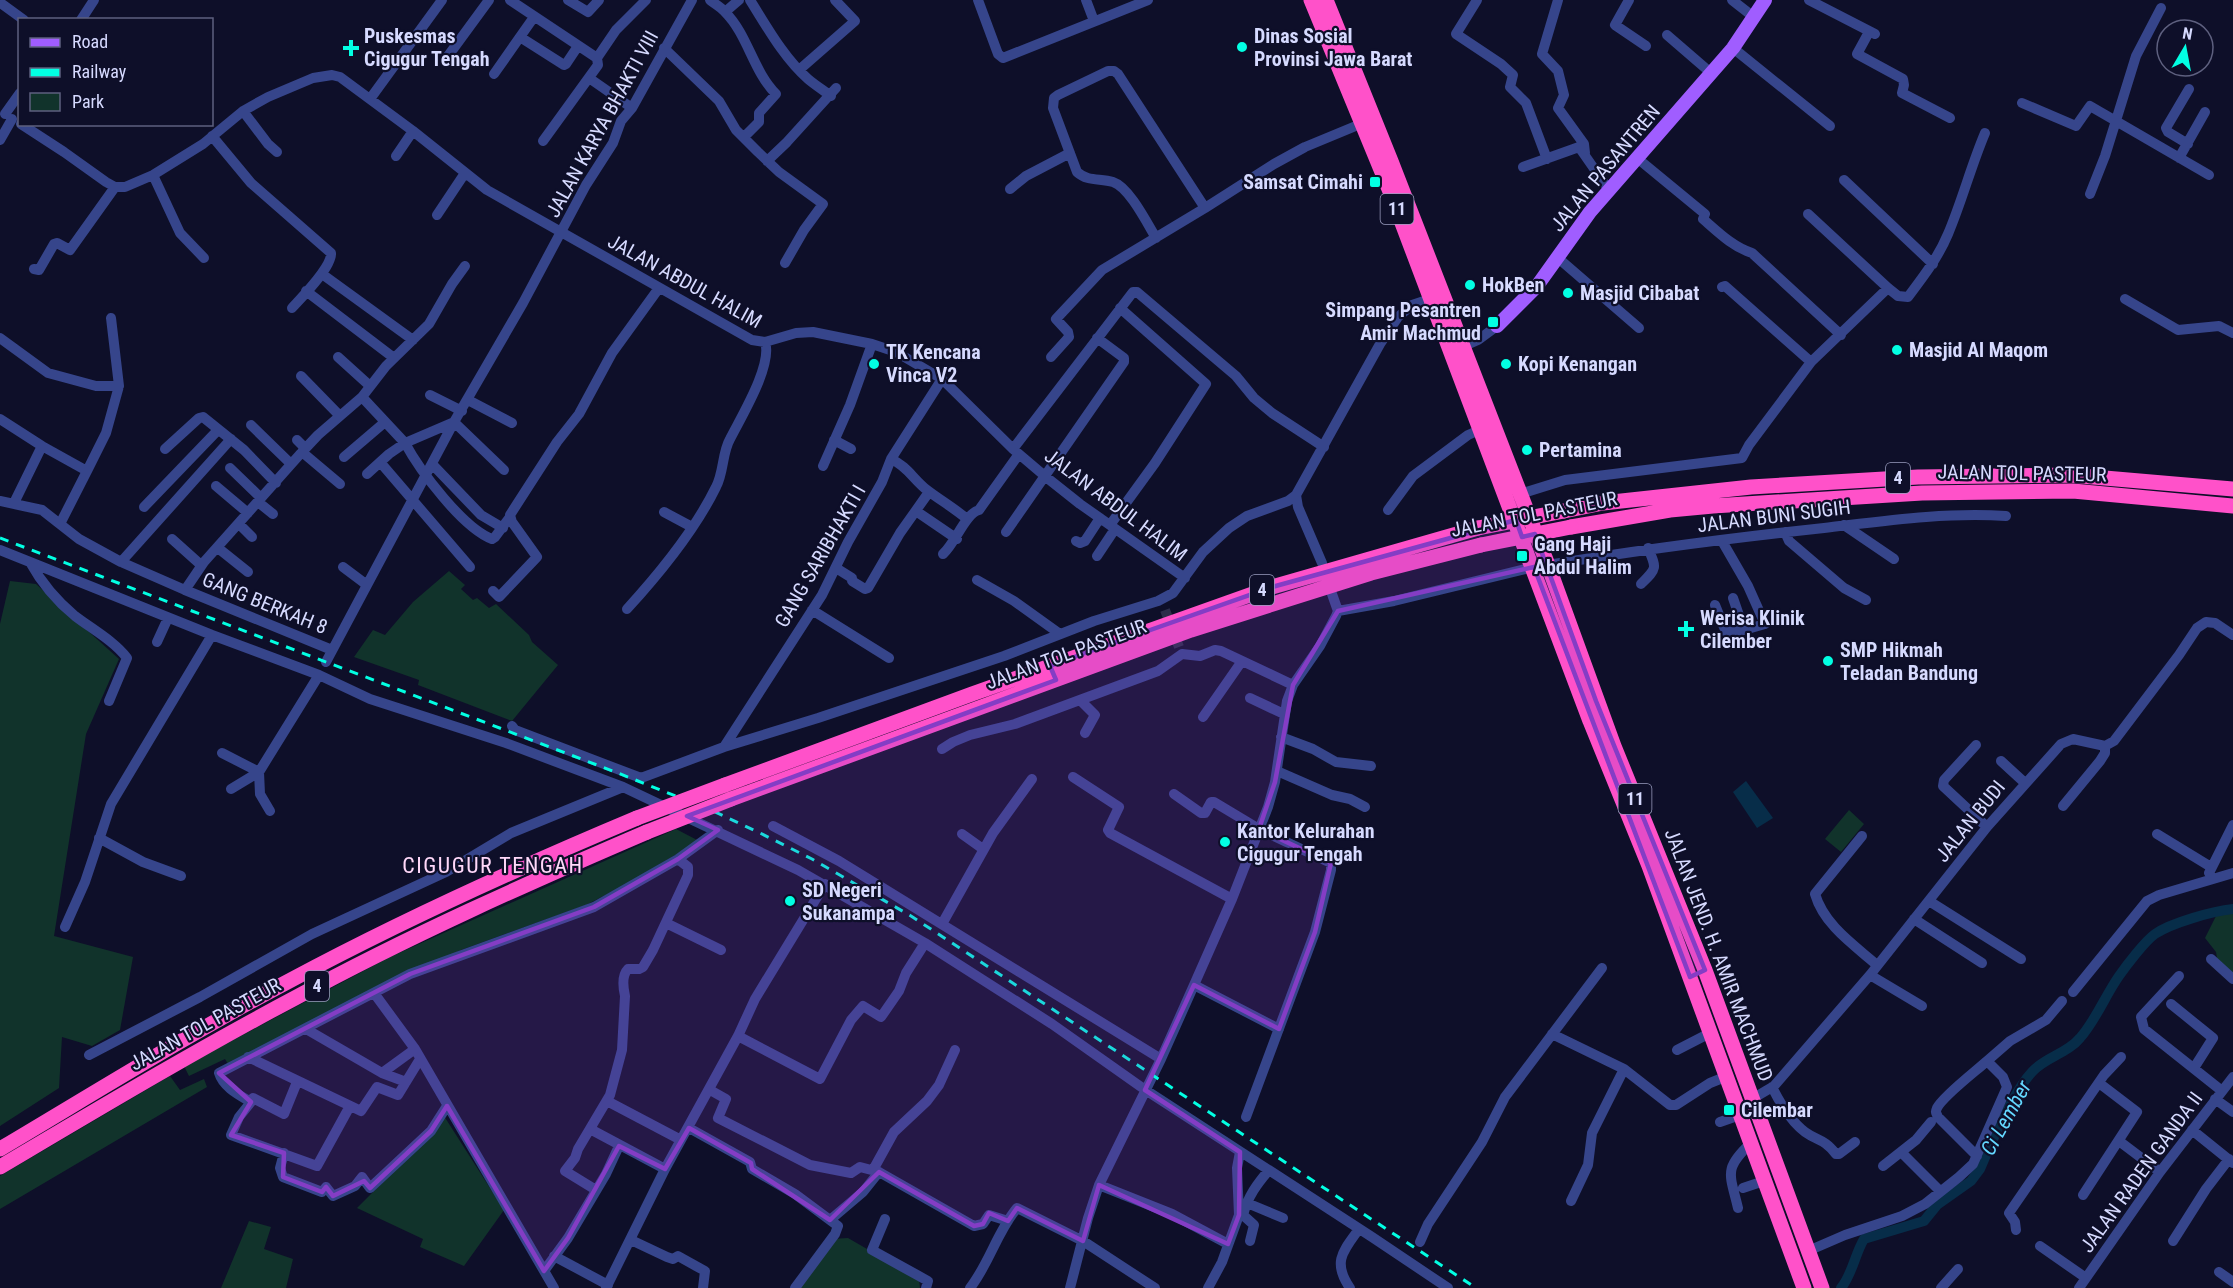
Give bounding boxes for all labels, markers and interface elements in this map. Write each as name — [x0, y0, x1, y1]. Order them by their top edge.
legend — [18, 18, 213, 126]
north arrow — [2155, 18, 2215, 78]
place label: Puskesmas Cigugur Tengah — [364, 24, 490, 71]
place label: Dinas Sosial Provinsi Jawa Barat — [1254, 24, 1413, 71]
text: N — [2181, 24, 2194, 44]
street label: JALAN KARYA BHAKTI VIII — [541, 27, 663, 221]
text: Road — [72, 31, 108, 52]
marker: Puskesmas Cigugur Tengah — [342, 39, 360, 57]
marker: Dinas Sosial Provinsi Jawa Barat — [1235, 40, 1249, 54]
text: Railway — [72, 61, 127, 82]
text: Park — [72, 91, 104, 112]
street label: JALAN PASANTREN — [1545, 100, 1665, 236]
place label: Samsat Cimahi — [1243, 170, 1363, 194]
marker: Samsat Cimahi — [1368, 175, 1382, 189]
road number: 11 — [1380, 194, 1414, 224]
street label: JALAN ABDUL HALIM — [604, 229, 766, 333]
place label: HokBen — [1482, 273, 1544, 297]
marker: HokBen — [1463, 278, 1477, 292]
place label: Masjid Cibabat — [1580, 281, 1699, 305]
marker: Masjid Cibabat — [1561, 286, 1575, 300]
place label: Simpang Pesantren Amir Machmud — [1325, 298, 1481, 345]
marker: Simpang Pesantren Amir Machmud — [1486, 315, 1500, 329]
place label: Masjid Al Maqom — [1909, 338, 2048, 362]
place label: TK Kencana Vinca V2 — [886, 340, 981, 387]
marker: Masjid Al Maqom — [1890, 343, 1904, 357]
place label: Kopi Kenangan — [1518, 352, 1637, 376]
marker: TK Kencana Vinca V2 — [867, 357, 881, 371]
marker: Kopi Kenangan — [1499, 357, 1513, 371]
place label: Pertamina — [1539, 438, 1622, 462]
marker: Pertamina — [1520, 443, 1534, 457]
street label: JALAN ABDUL HALIM — [1040, 444, 1192, 566]
street label: JALAN TOL PASTEUR — [1937, 460, 2107, 486]
road number: 4 — [1886, 463, 1910, 493]
street label: GANG SARIBHAKTI I — [769, 480, 871, 632]
street label: JALAN TOL PASTEUR — [1449, 486, 1620, 542]
street label: JALAN BUNI SUGIH — [1696, 495, 1852, 537]
place label: Gang Haji Abdul Halim — [1534, 532, 1632, 579]
marker: Gang Haji Abdul Halim — [1515, 549, 1529, 563]
street label: GANG BERKAH 8 — [199, 567, 331, 639]
road number: 4 — [1250, 575, 1274, 605]
place label: Werisa Klinik Cilember — [1700, 606, 1805, 653]
street label: JALAN TOL PASTEUR — [983, 614, 1150, 694]
marker: Werisa Klinik Cilember — [1677, 620, 1695, 638]
place label: SMP Hikmah Teladan Bandung — [1840, 638, 1978, 685]
marker: SMP Hikmah Teladan Bandung — [1821, 654, 1835, 668]
street label: JALAN BUDI — [1930, 775, 2010, 867]
road number: 11 — [1618, 784, 1652, 814]
place label: Kantor Kelurahan Cigugur Tengah — [1237, 819, 1374, 866]
street label: JALAN JEND. H. AMIR MACHMUD — [1660, 825, 1778, 1085]
marker: Kantor Kelurahan Cigugur Tengah — [1218, 835, 1232, 849]
district label: CIGUGUR TENGAH — [402, 853, 584, 878]
place label: SD Negeri Sukanampa — [802, 878, 895, 925]
marker: SD Negeri Sukanampa — [783, 894, 797, 908]
road number: 4 — [305, 971, 329, 1001]
street label: JALAN TOL PASTEUR — [125, 972, 285, 1075]
water label: Ci Lember — [1976, 1076, 2037, 1159]
street label: JALAN RADEN GANDA II — [2075, 1087, 2207, 1257]
place label: Cilembar — [1741, 1098, 1813, 1122]
marker: Cilembar — [1722, 1103, 1736, 1117]

